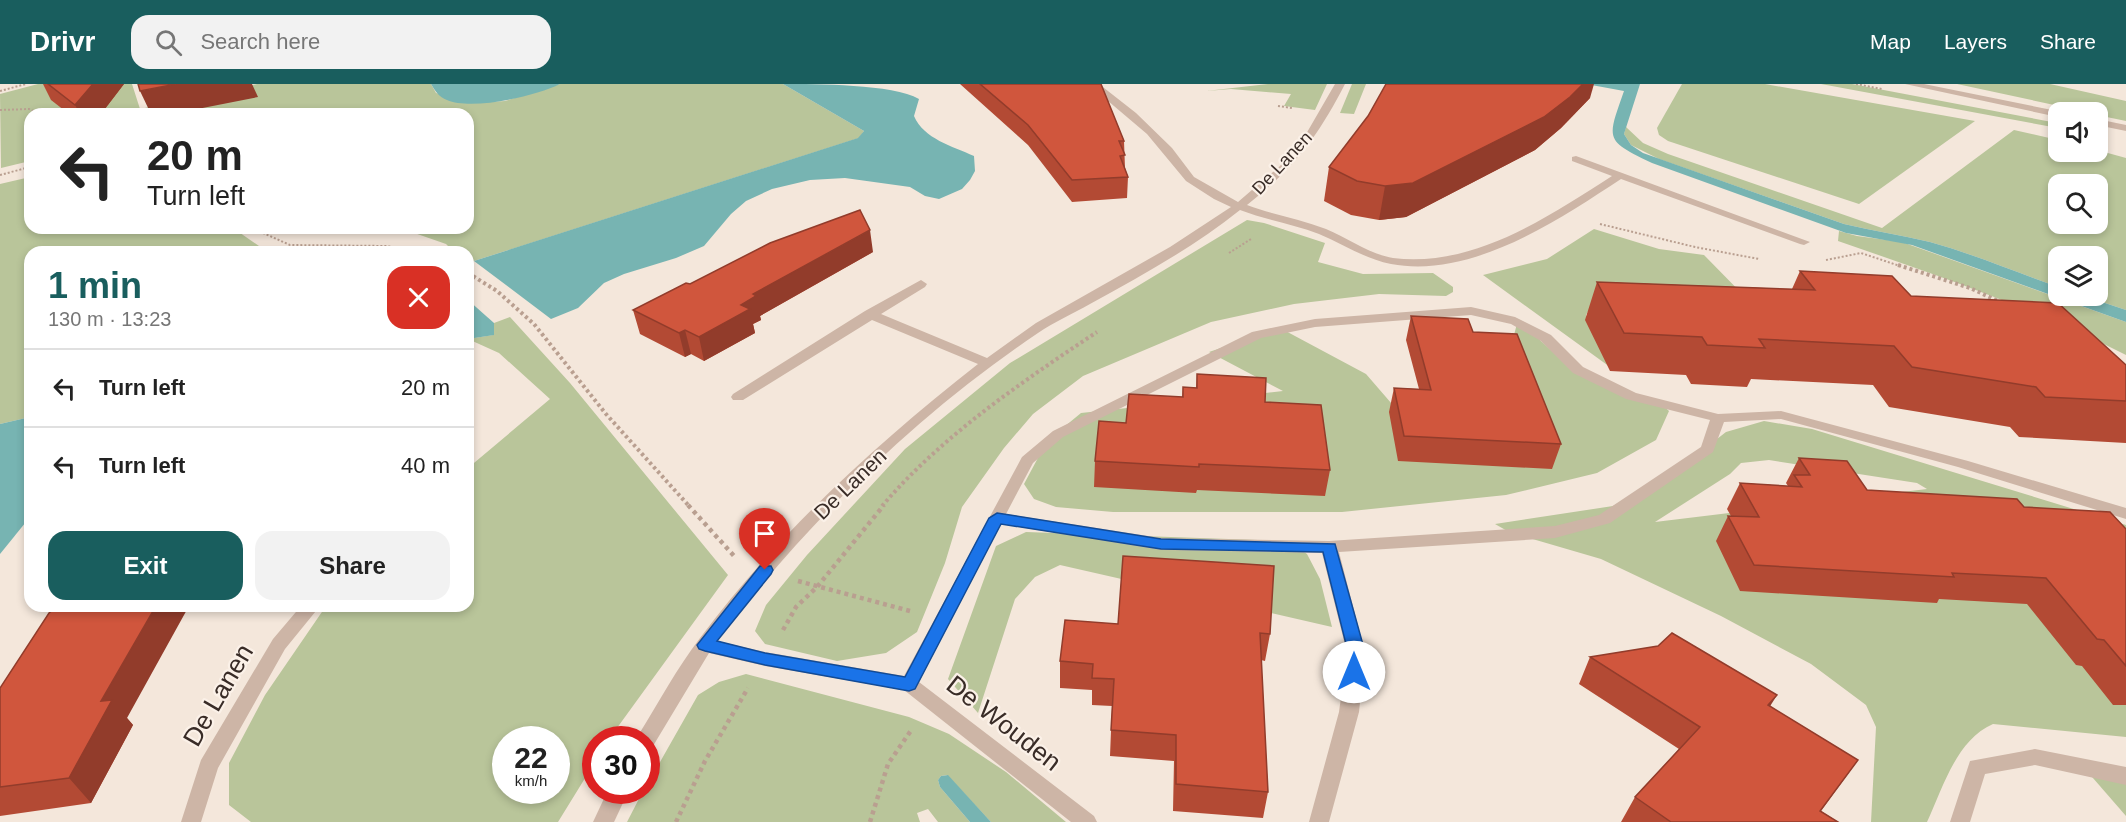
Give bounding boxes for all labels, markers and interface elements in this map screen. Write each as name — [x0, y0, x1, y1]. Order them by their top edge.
search box — [131, 15, 551, 69]
text: Drivr — [30, 26, 95, 57]
icon: search — [152, 26, 185, 59]
text: Search here — [200, 29, 320, 54]
text: Map — [1870, 30, 1911, 53]
text: Layers — [1944, 30, 2007, 53]
text: Share — [2040, 30, 2096, 53]
map controls — [2048, 102, 2108, 306]
button: sound — [2048, 102, 2108, 162]
street label: De Lanen — [1248, 128, 1316, 198]
icon: left — [48, 132, 126, 210]
text: 20 m — [147, 132, 243, 179]
button: search — [2048, 174, 2108, 234]
text: Turn left — [147, 181, 245, 211]
button: layers — [2048, 246, 2108, 306]
text: 1 min — [48, 265, 142, 306]
button: close — [387, 266, 450, 329]
text: 130 m · 13:23 — [48, 308, 171, 330]
icon: left — [48, 372, 81, 405]
text: Turn left — [99, 375, 185, 400]
text: 20 m — [401, 375, 450, 400]
street label: De Lanen — [809, 444, 891, 524]
icon: left — [48, 450, 81, 483]
text: Turn left — [99, 453, 185, 478]
text: 40 m — [401, 453, 450, 478]
pin — [739, 508, 790, 570]
icon: arrive — [748, 517, 781, 550]
button: Exit — [48, 531, 243, 600]
button: Share — [255, 531, 450, 600]
street label: De Lanen — [177, 639, 259, 751]
position arrow — [1322, 640, 1386, 704]
street label: De Wouden — [941, 669, 1067, 777]
speed limit sign: 30 — [582, 726, 660, 804]
text: 22 — [514, 741, 548, 774]
text: km/h — [515, 772, 547, 789]

